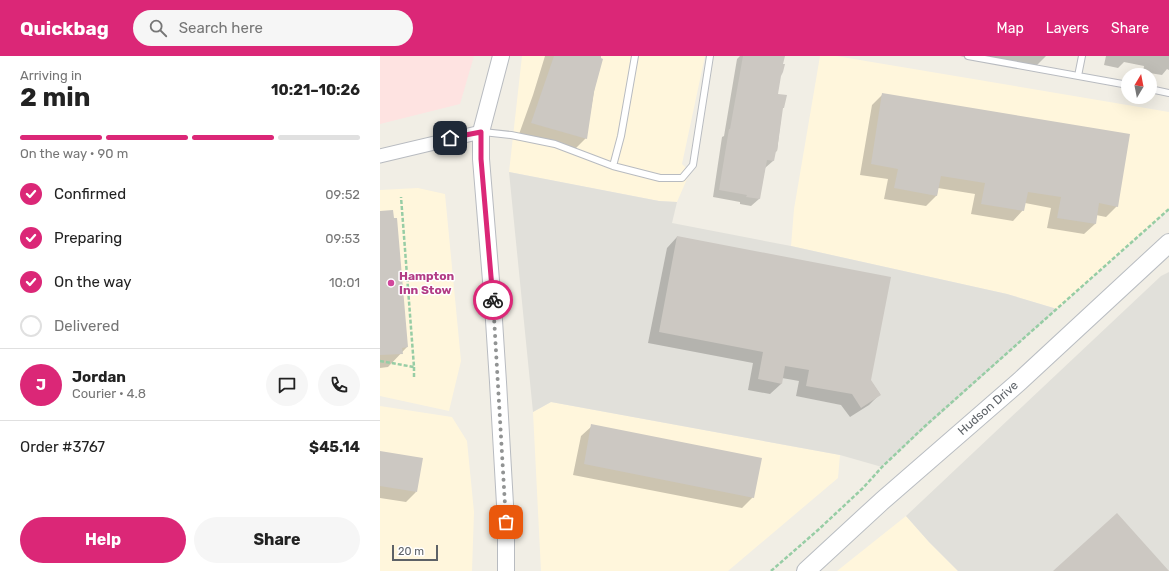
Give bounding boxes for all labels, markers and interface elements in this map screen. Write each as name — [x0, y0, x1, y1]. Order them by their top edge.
search box — [133, 10, 413, 46]
text: Quickbag — [20, 17, 109, 40]
icon: search — [147, 17, 169, 39]
text: Search here — [179, 19, 263, 37]
text: Map — [997, 20, 1024, 37]
text: Layers — [1046, 20, 1089, 37]
text: Share — [1111, 20, 1149, 37]
text: Arriving in — [20, 68, 82, 83]
north arrow — [1121, 68, 1157, 104]
map controls — [1121, 68, 1157, 104]
text: 10:21–10:26 — [271, 81, 360, 99]
text: 2 min — [20, 82, 90, 113]
pin — [433, 121, 467, 155]
icon: home — [439, 127, 461, 149]
text: On the way · 90 m — [20, 146, 128, 161]
icon: check — [20, 183, 42, 205]
text: Confirmed — [54, 185, 126, 203]
text: 09:52 — [325, 187, 360, 202]
icon: check — [20, 227, 42, 249]
text: Preparing — [54, 229, 122, 247]
text: 09:53 — [325, 231, 360, 246]
place label: Hampton Inn Stow — [399, 269, 454, 297]
icon: check — [20, 271, 42, 293]
text: On the way — [54, 273, 132, 291]
text: 10:01 — [329, 275, 360, 290]
marker: Hampton Inn Stow — [386, 278, 396, 288]
courier — [473, 280, 513, 320]
icon: bike — [482, 289, 504, 311]
text: Delivered — [54, 317, 119, 335]
button: chat — [266, 364, 308, 406]
button: phone — [318, 364, 360, 406]
text: Jordan — [72, 368, 126, 386]
text: J — [36, 376, 46, 394]
street label: Hudson Drive — [955, 378, 1021, 438]
text: Courier · 4.8 — [72, 386, 146, 401]
text: Order #3767 — [20, 438, 105, 456]
text: $45.14 — [309, 438, 360, 456]
pin — [489, 505, 523, 539]
icon: bag — [495, 511, 517, 533]
button: Help — [20, 517, 186, 563]
button: Share — [194, 517, 360, 563]
scale bar — [392, 543, 438, 562]
text: 20 m — [398, 545, 424, 558]

